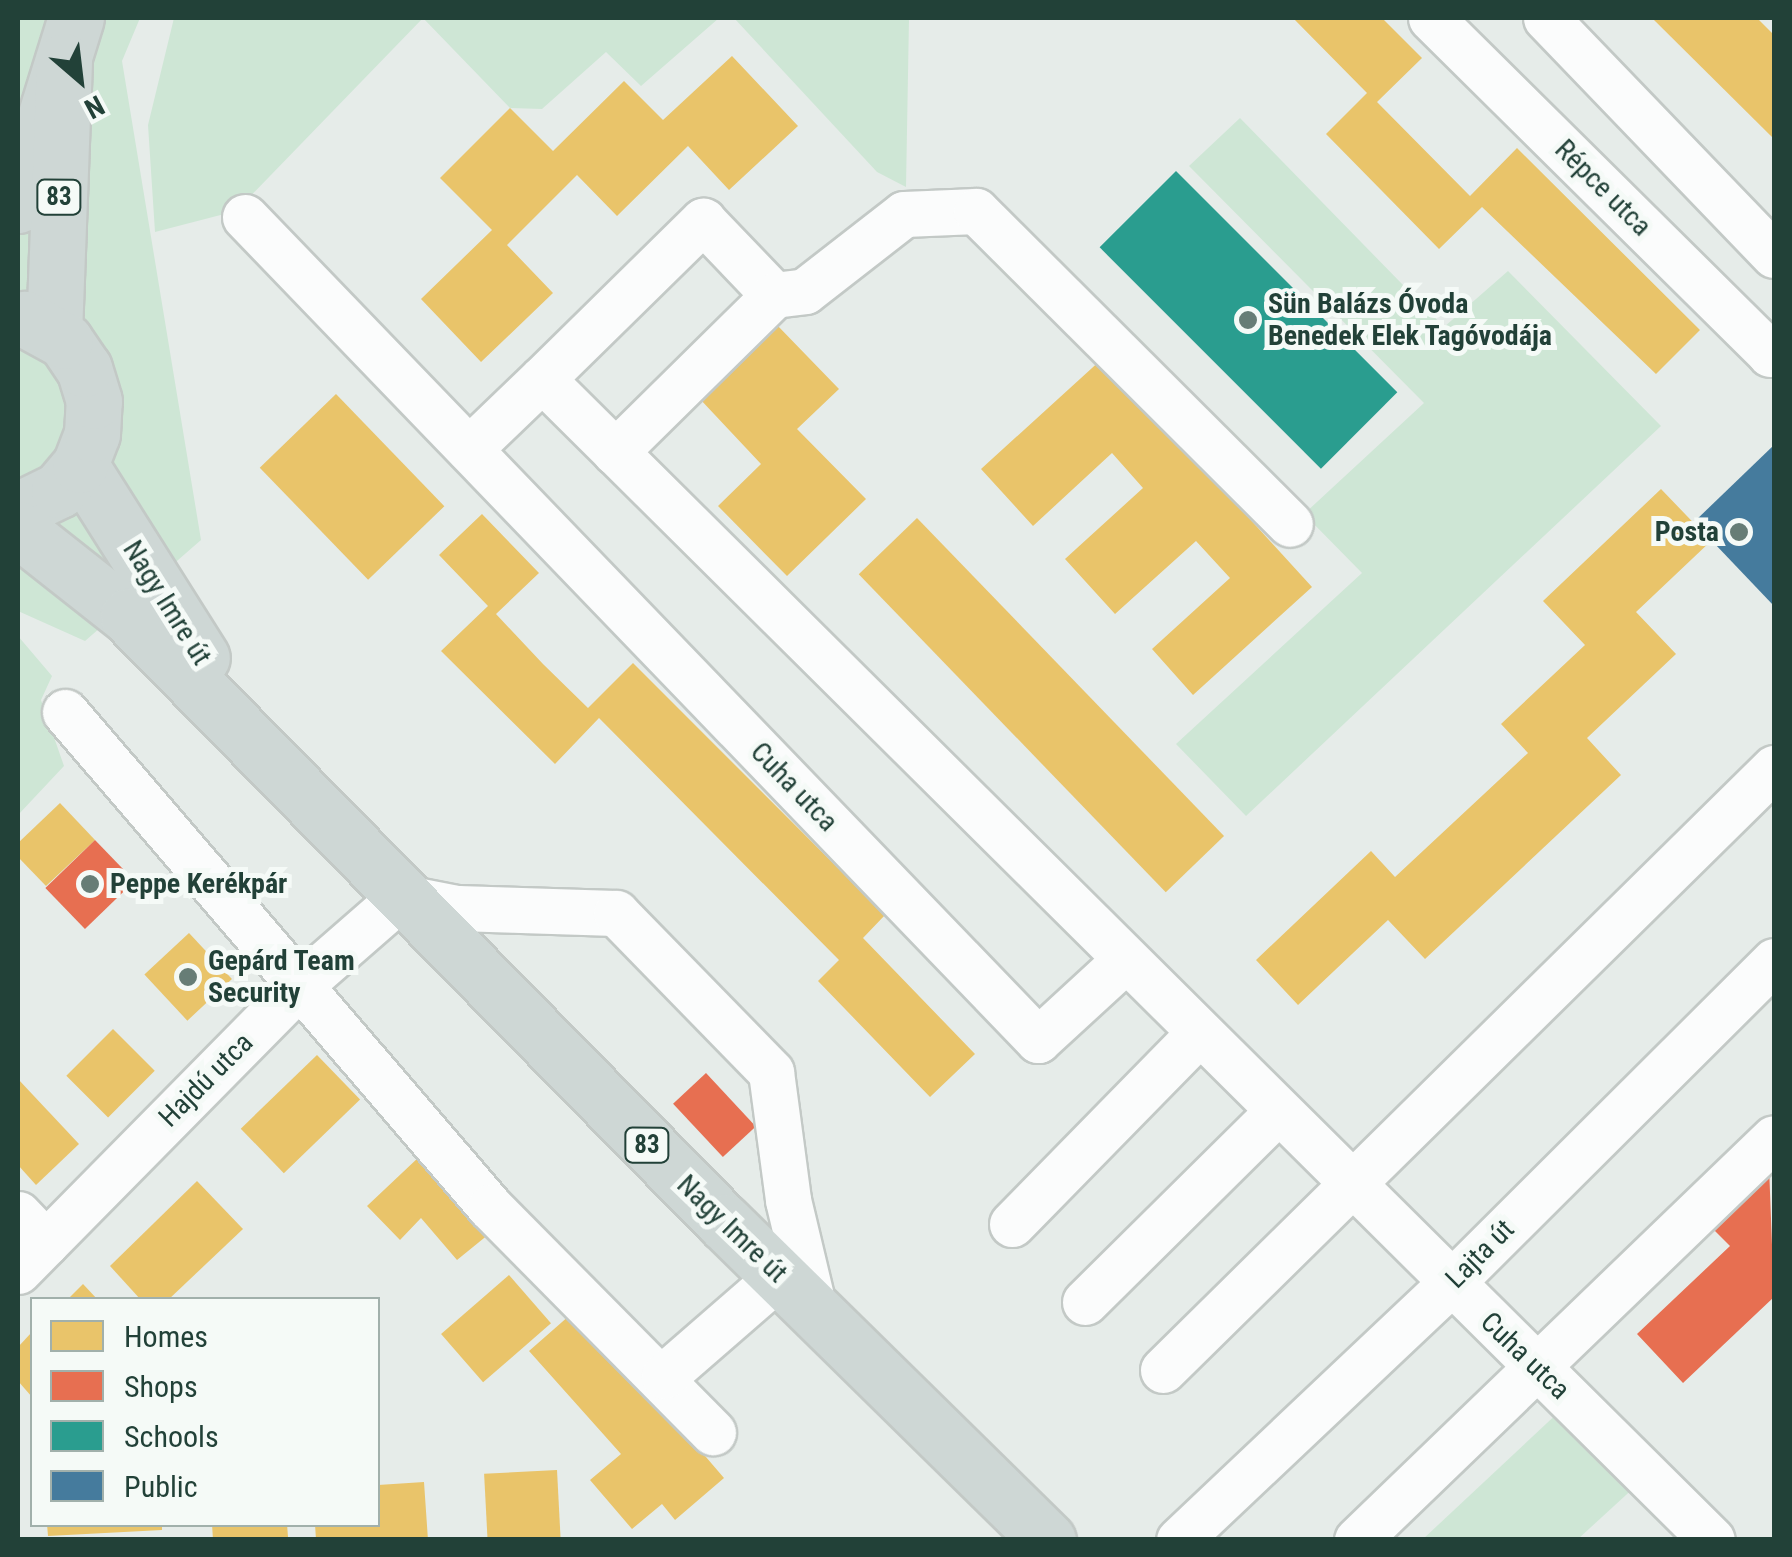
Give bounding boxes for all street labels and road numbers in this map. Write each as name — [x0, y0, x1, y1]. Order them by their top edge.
street label: Répce utca — [1548, 133, 1658, 243]
road number: 83 — [34, 177, 84, 217]
street label: Nagy Imre út — [116, 535, 218, 671]
street label: Cuha utca — [743, 735, 845, 839]
street label: Hajdú utca — [152, 1026, 260, 1134]
road number: 83 — [622, 1125, 672, 1165]
street label: Nagy Imre út — [670, 1168, 794, 1290]
street label: Lajta út — [1439, 1213, 1521, 1295]
street label: Cuha utca — [1473, 1305, 1577, 1407]

